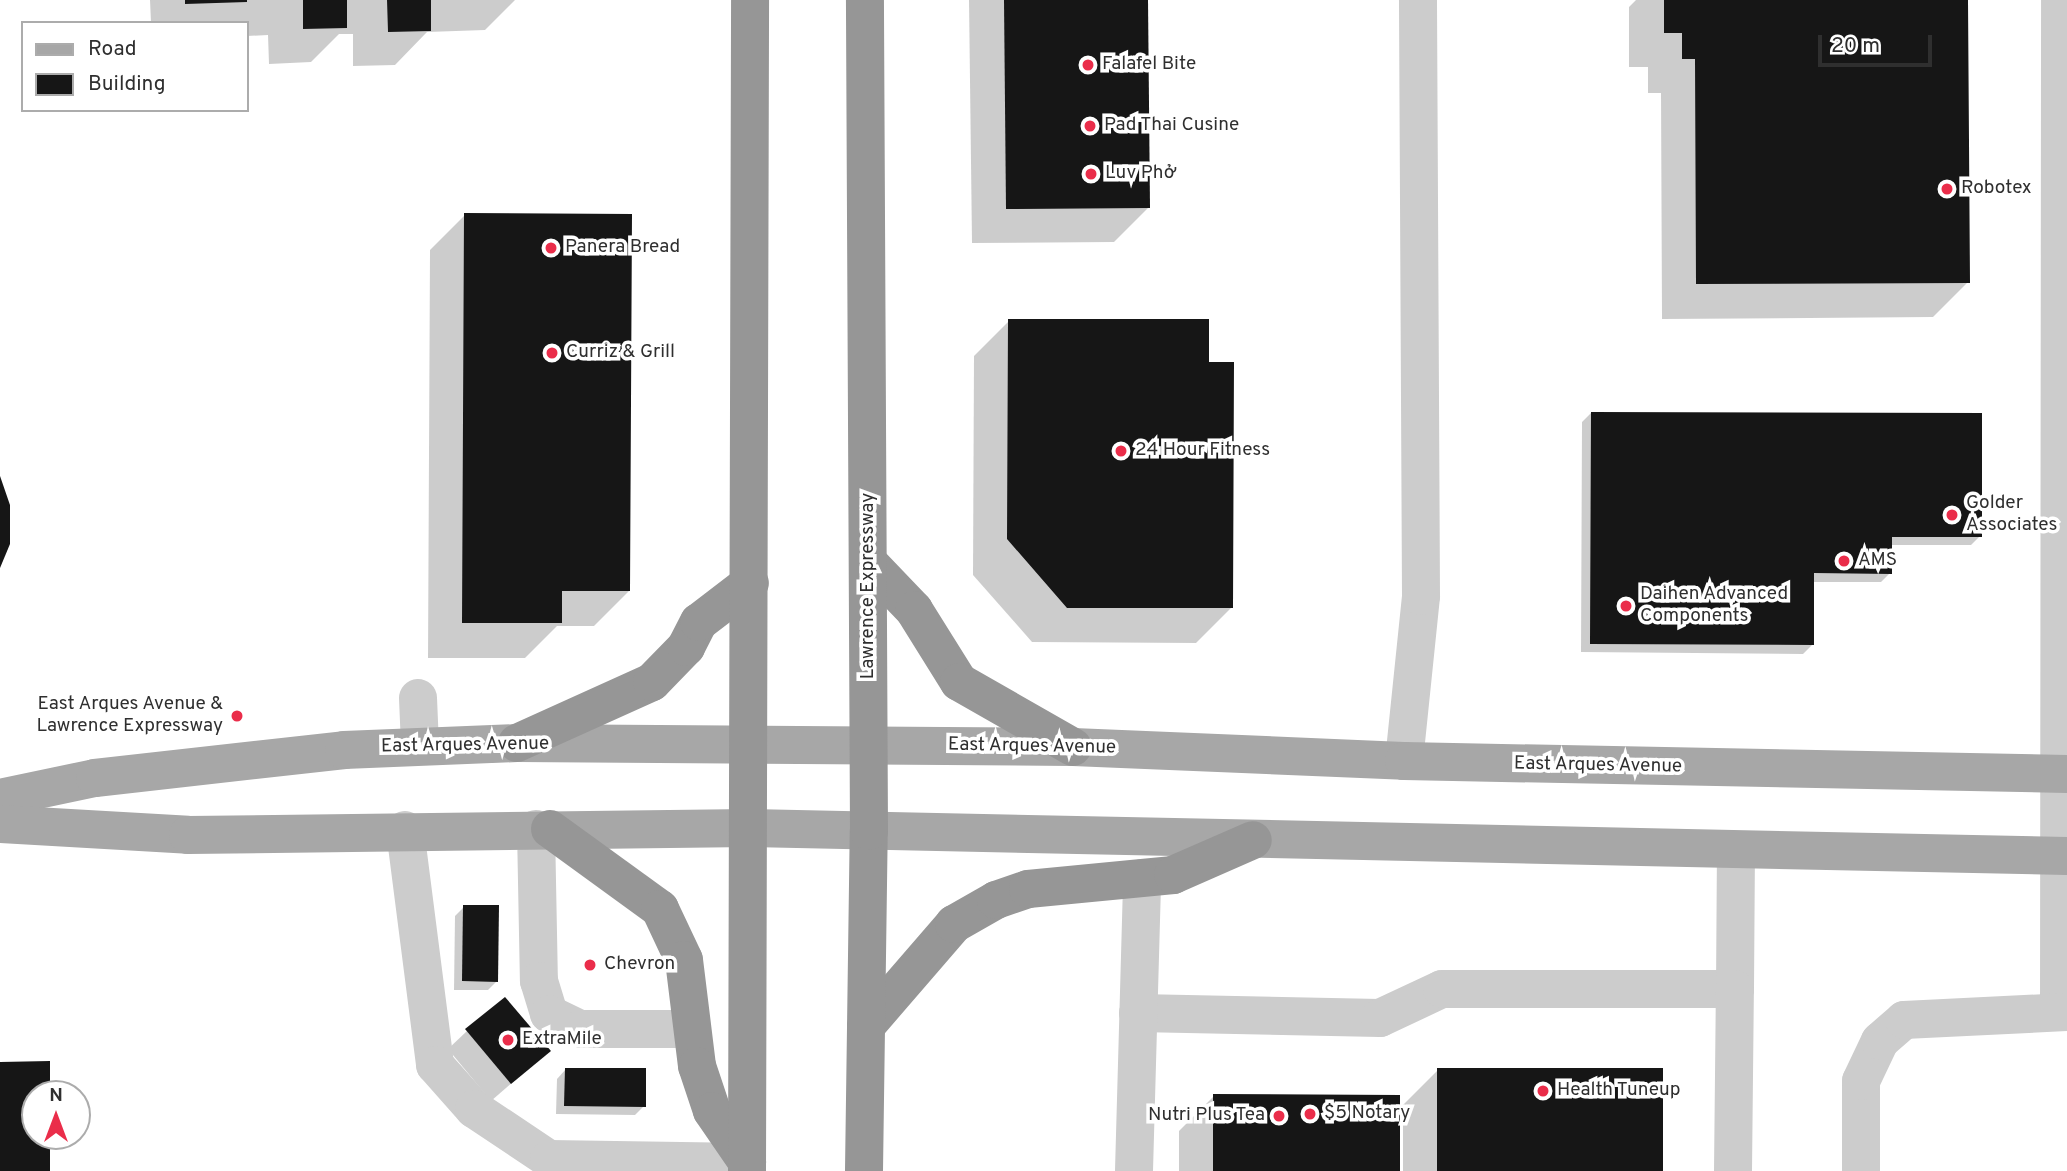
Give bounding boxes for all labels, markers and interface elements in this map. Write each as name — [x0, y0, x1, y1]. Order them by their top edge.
legend — [21, 21, 248, 112]
scale bar — [1822, 21, 1936, 65]
text: 20 m — [1831, 33, 1880, 60]
text: Road — [88, 36, 137, 63]
place label: Falafel Bite — [1102, 54, 1196, 76]
marker: Falafel Bite — [1080, 57, 1096, 73]
text: Building — [88, 71, 166, 98]
place label: Pad Thai Cusine — [1104, 115, 1240, 137]
marker: Pad Thai Cusine — [1082, 118, 1098, 134]
place label: Luv Phở — [1105, 163, 1176, 185]
marker: Luv Phở — [1083, 166, 1099, 182]
place label: Robotex — [1961, 178, 2032, 200]
marker: Robotex — [1939, 181, 1955, 197]
place label: Panera Bread — [565, 237, 680, 259]
marker: Panera Bread — [543, 240, 559, 256]
place label: Curriz & Grill — [566, 342, 675, 364]
marker: Curriz & Grill — [544, 345, 560, 361]
place label: 24 Hour Fitness — [1135, 440, 1270, 462]
marker: 24 Hour Fitness — [1113, 443, 1129, 459]
street label: Lawrence Expressway — [858, 493, 880, 679]
place label: Golder Associates — [1966, 493, 2057, 537]
marker: Golder Associates — [1944, 507, 1960, 523]
place label: AMS — [1858, 550, 1897, 572]
marker: AMS — [1836, 553, 1852, 569]
place label: Daihen Advanced Components — [1640, 584, 1789, 628]
marker: Daihen Advanced Components — [1618, 598, 1634, 614]
place label: East Arques Avenue & Lawrence Expressway — [36, 694, 223, 738]
marker: East Arques Avenue & Lawrence Expressway — [229, 708, 245, 724]
street label: East Arques Avenue — [380, 733, 550, 759]
street label: East Arques Avenue — [947, 734, 1117, 760]
street label: East Arques Avenue — [1513, 753, 1683, 779]
place label: Chevron — [604, 954, 675, 976]
marker: Chevron — [582, 957, 598, 973]
place label: ExtraMile — [522, 1029, 602, 1051]
marker: ExtraMile — [500, 1032, 516, 1048]
north arrow — [21, 1080, 91, 1150]
place label: Health Tuneup — [1557, 1080, 1681, 1102]
marker: Health Tuneup — [1535, 1083, 1551, 1099]
text: N — [49, 1084, 63, 1108]
place label: $5 Notary — [1324, 1103, 1410, 1125]
place label: Nutri Plus Tea — [1147, 1105, 1265, 1127]
marker: $5 Notary — [1302, 1106, 1318, 1122]
marker: Nutri Plus Tea — [1271, 1108, 1287, 1124]

